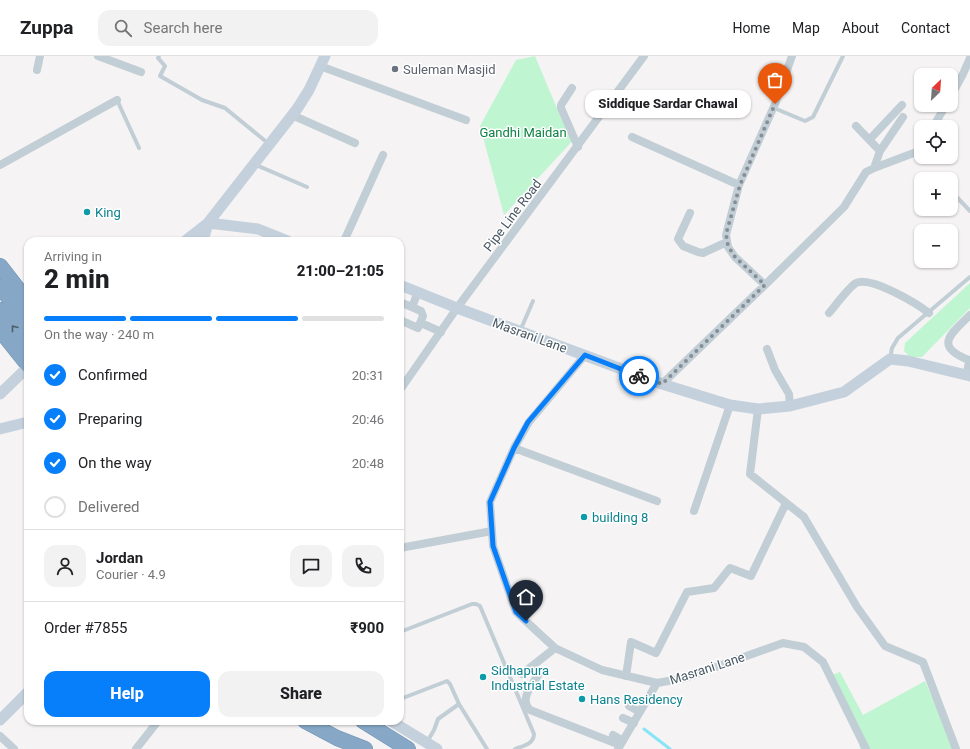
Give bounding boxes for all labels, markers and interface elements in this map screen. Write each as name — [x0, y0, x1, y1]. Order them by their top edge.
search box — [98, 10, 378, 46]
text: Zuppa — [20, 16, 74, 39]
icon: search — [112, 17, 134, 39]
text: Search here — [144, 19, 222, 37]
text: Home — [732, 20, 770, 36]
text: Map — [792, 20, 820, 36]
text: About — [842, 20, 879, 36]
text: Contact — [901, 20, 950, 36]
place label: Suleman Masjid — [403, 62, 496, 77]
pin — [758, 63, 792, 104]
marker: Suleman Masjid — [390, 64, 400, 74]
north arrow — [914, 68, 958, 112]
map controls — [914, 68, 958, 268]
icon: bag — [764, 69, 786, 91]
callout: Siddique Sardar Chawal — [585, 90, 751, 118]
text: Siddique Sardar Chawal — [598, 96, 738, 111]
button: locate — [914, 120, 958, 164]
park label: Gandhi Maidan — [479, 125, 567, 140]
button: + — [914, 172, 958, 216]
street label: Pipe Line Road — [481, 176, 544, 254]
place label: King — [95, 205, 121, 220]
marker: King — [82, 207, 92, 217]
button: − — [914, 224, 958, 268]
text: Arriving in — [44, 249, 102, 264]
text: 21:00–21:05 — [297, 262, 384, 280]
text: 2 min — [44, 264, 110, 294]
street label: Masrani Lane — [491, 315, 569, 356]
one-way arrow — [12, 326, 19, 333]
text: On the way · 240 m — [44, 327, 154, 342]
courier — [619, 356, 659, 396]
icon: check — [44, 364, 66, 386]
icon: bike — [628, 365, 650, 387]
text: Confirmed — [78, 366, 148, 384]
text: 20:31 — [352, 368, 384, 383]
icon: check — [44, 408, 66, 430]
text: Preparing — [78, 410, 142, 428]
text: 20:46 — [352, 412, 384, 427]
icon: check — [44, 452, 66, 474]
text: On the way — [78, 454, 152, 472]
text: 20:48 — [352, 456, 384, 471]
text: Delivered — [78, 498, 140, 516]
place label: building 8 — [592, 510, 648, 525]
marker: building 8 — [579, 512, 589, 522]
button: person — [44, 545, 86, 587]
button: chat — [290, 545, 332, 587]
button: phone — [342, 545, 384, 587]
text: Jordan — [96, 549, 143, 567]
text: Courier · 4.9 — [96, 567, 166, 582]
pin — [509, 580, 543, 621]
icon: home — [515, 586, 537, 608]
text: Order #7855 — [44, 619, 127, 637]
text: ₹900 — [350, 619, 384, 637]
street label: Masrani Lane — [668, 649, 747, 688]
place label: Sidhapura Industrial Estate — [491, 663, 585, 693]
button: Help — [44, 671, 210, 717]
button: Share — [218, 671, 384, 717]
marker: Sidhapura Industrial Estate — [478, 672, 488, 682]
place label: Hans Residency — [590, 692, 683, 707]
marker: Hans Residency — [577, 694, 587, 704]

